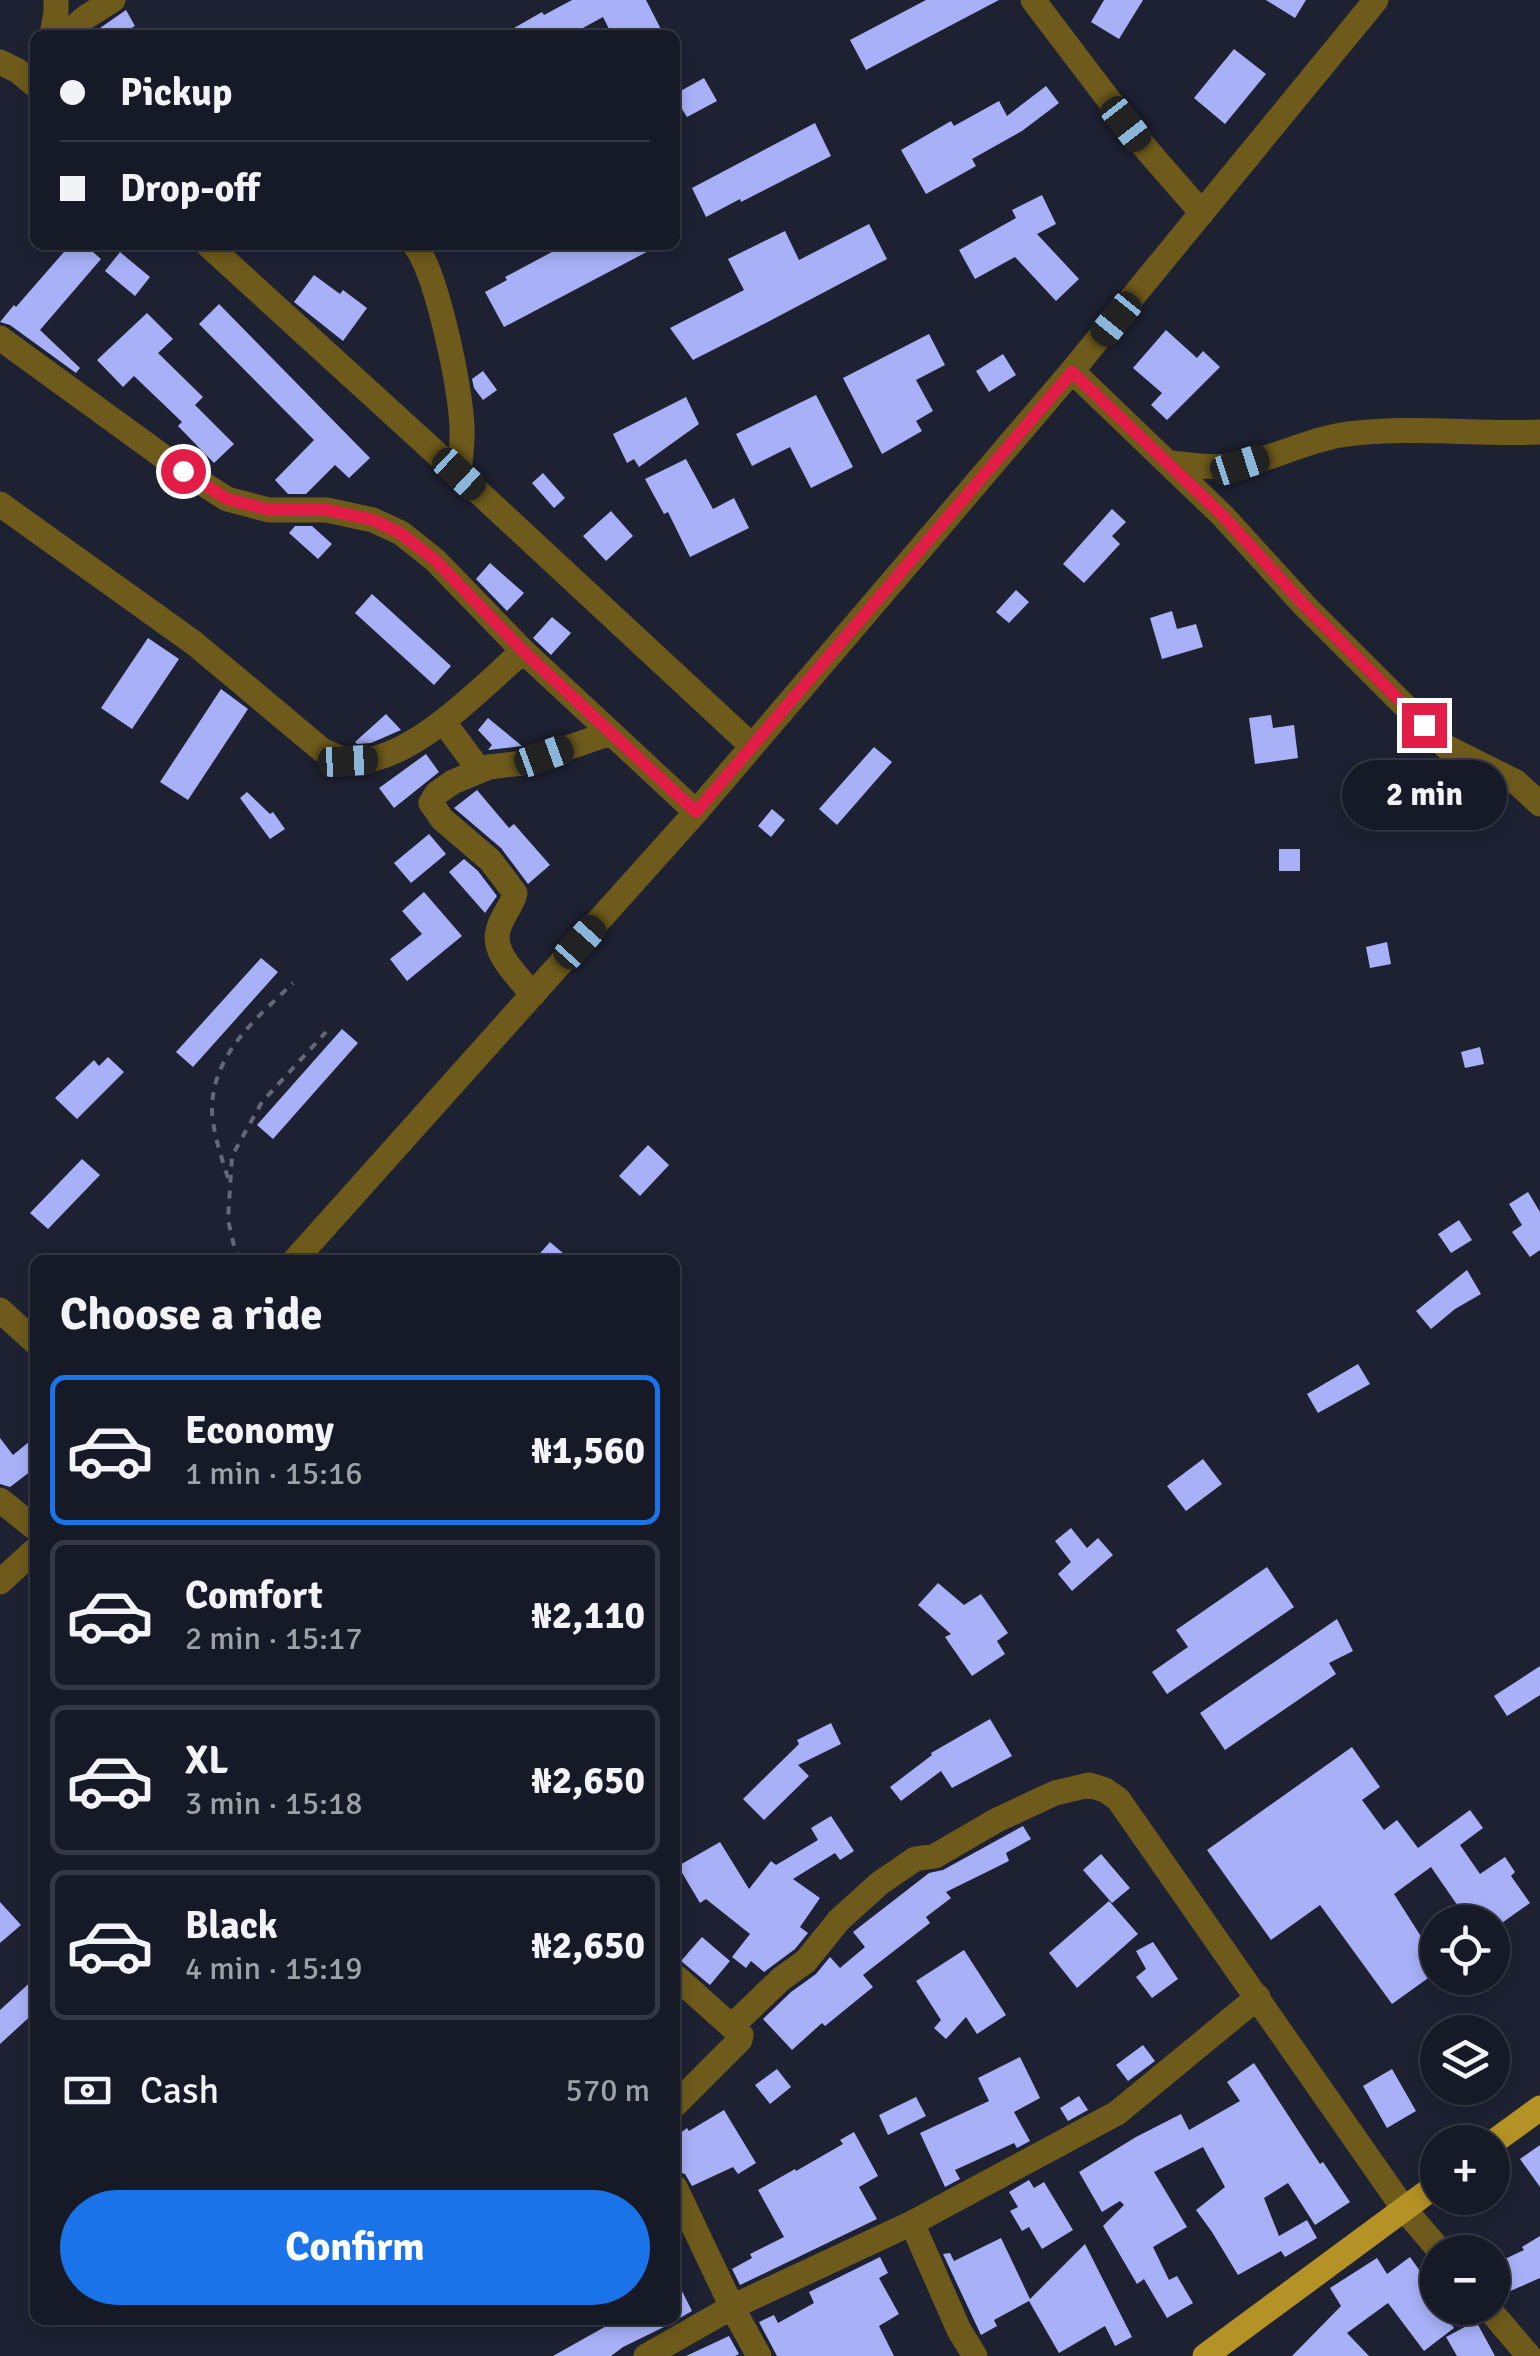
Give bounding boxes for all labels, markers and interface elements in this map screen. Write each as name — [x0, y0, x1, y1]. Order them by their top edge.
text: Pickup — [120, 69, 232, 116]
car — [1096, 91, 1156, 157]
text: Drop-off — [120, 165, 260, 212]
car — [1085, 286, 1147, 352]
car — [1207, 441, 1273, 489]
car — [427, 443, 491, 505]
route start — [161, 449, 206, 494]
route end — [1402, 703, 1447, 748]
car — [511, 732, 577, 780]
car — [317, 744, 379, 778]
callout: 2 min — [1342, 760, 1506, 830]
text: 2 min — [1386, 775, 1463, 814]
car — [549, 910, 611, 974]
text: Choose a ride — [60, 1287, 323, 1342]
icon: car — [65, 1405, 155, 1495]
text: Economy — [185, 1407, 334, 1454]
text: ₦1,560 — [531, 1427, 645, 1474]
text: 1 min · 15:16 — [185, 1454, 363, 1493]
icon: car — [65, 1570, 155, 1660]
text: Comfort — [185, 1572, 323, 1619]
text: ₦2,110 — [531, 1592, 645, 1639]
text: 2 min · 15:17 — [185, 1619, 363, 1658]
icon: car — [65, 1735, 155, 1825]
text: XL — [185, 1737, 228, 1784]
text: ₦2,650 — [531, 1757, 645, 1804]
text: 3 min · 15:18 — [185, 1784, 363, 1823]
icon: car — [65, 1900, 155, 1990]
text: Black — [185, 1902, 278, 1949]
map controls — [1420, 1905, 1510, 2325]
button: locate — [1420, 1905, 1510, 1995]
text: ₦2,650 — [531, 1922, 645, 1969]
text: 4 min · 15:19 — [185, 1949, 363, 1988]
button: layers — [1420, 2015, 1510, 2105]
icon: cash — [60, 2063, 115, 2118]
text: Cash — [140, 2067, 219, 2114]
text: 570 m — [566, 2071, 650, 2110]
button: + — [1420, 2125, 1510, 2215]
button: Confirm — [60, 2190, 650, 2305]
button: − — [1420, 2235, 1510, 2325]

